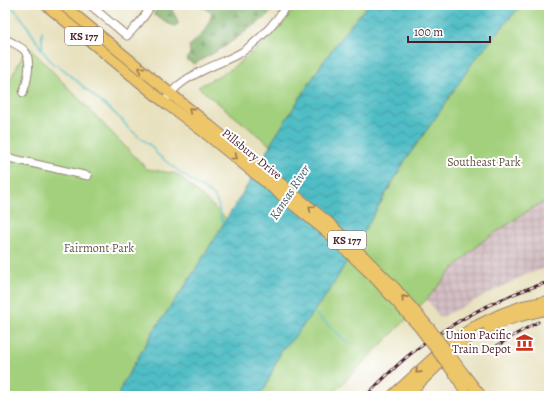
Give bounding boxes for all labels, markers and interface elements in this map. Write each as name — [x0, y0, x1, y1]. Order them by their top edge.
scale bar — [408, 18, 490, 44]
text: 100 m — [414, 24, 443, 40]
road number: KS 177 — [65, 27, 103, 45]
one-way arrow — [138, 66, 145, 73]
one-way arrow — [188, 107, 195, 114]
street label: Pillsbury Drive — [219, 125, 285, 183]
one-way arrow — [231, 153, 238, 160]
park label: Southeast Park — [447, 154, 521, 170]
water label: Kansas River — [265, 161, 314, 223]
one-way arrow — [308, 206, 315, 213]
road number: KS 177 — [328, 231, 366, 249]
park label: Fairmont Park — [64, 240, 134, 256]
one-way arrow — [401, 296, 408, 303]
place label: Union Pacific Train Depot — [446, 327, 511, 357]
museum icon: Union Pacific Train Depot — [514, 332, 534, 352]
one-way arrow — [416, 366, 423, 373]

